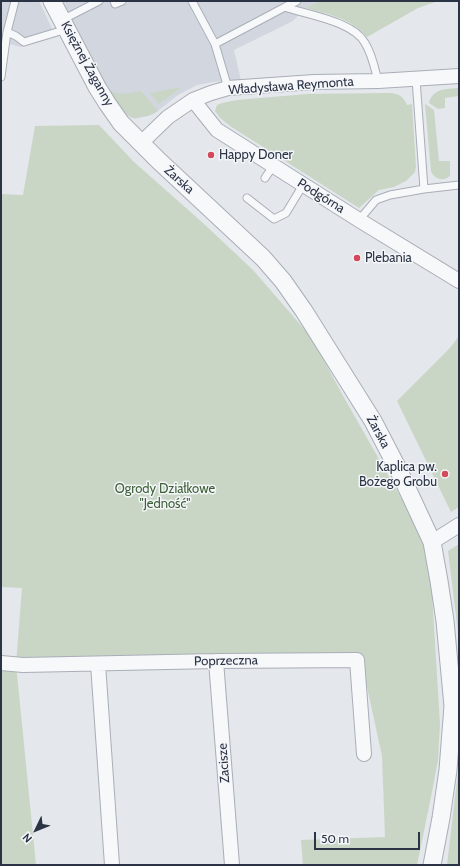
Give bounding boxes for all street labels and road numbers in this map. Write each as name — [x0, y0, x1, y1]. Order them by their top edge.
street label: Księżnej Żaganny — [57, 19, 117, 109]
street label: Władysława Reymonta — [228, 74, 354, 98]
street label: Żarska — [161, 163, 197, 197]
street label: Podgórna — [294, 175, 348, 217]
street label: Żarska — [363, 413, 393, 451]
street label: Poprzeczna — [194, 653, 258, 669]
street label: Zacisze — [215, 743, 233, 783]

